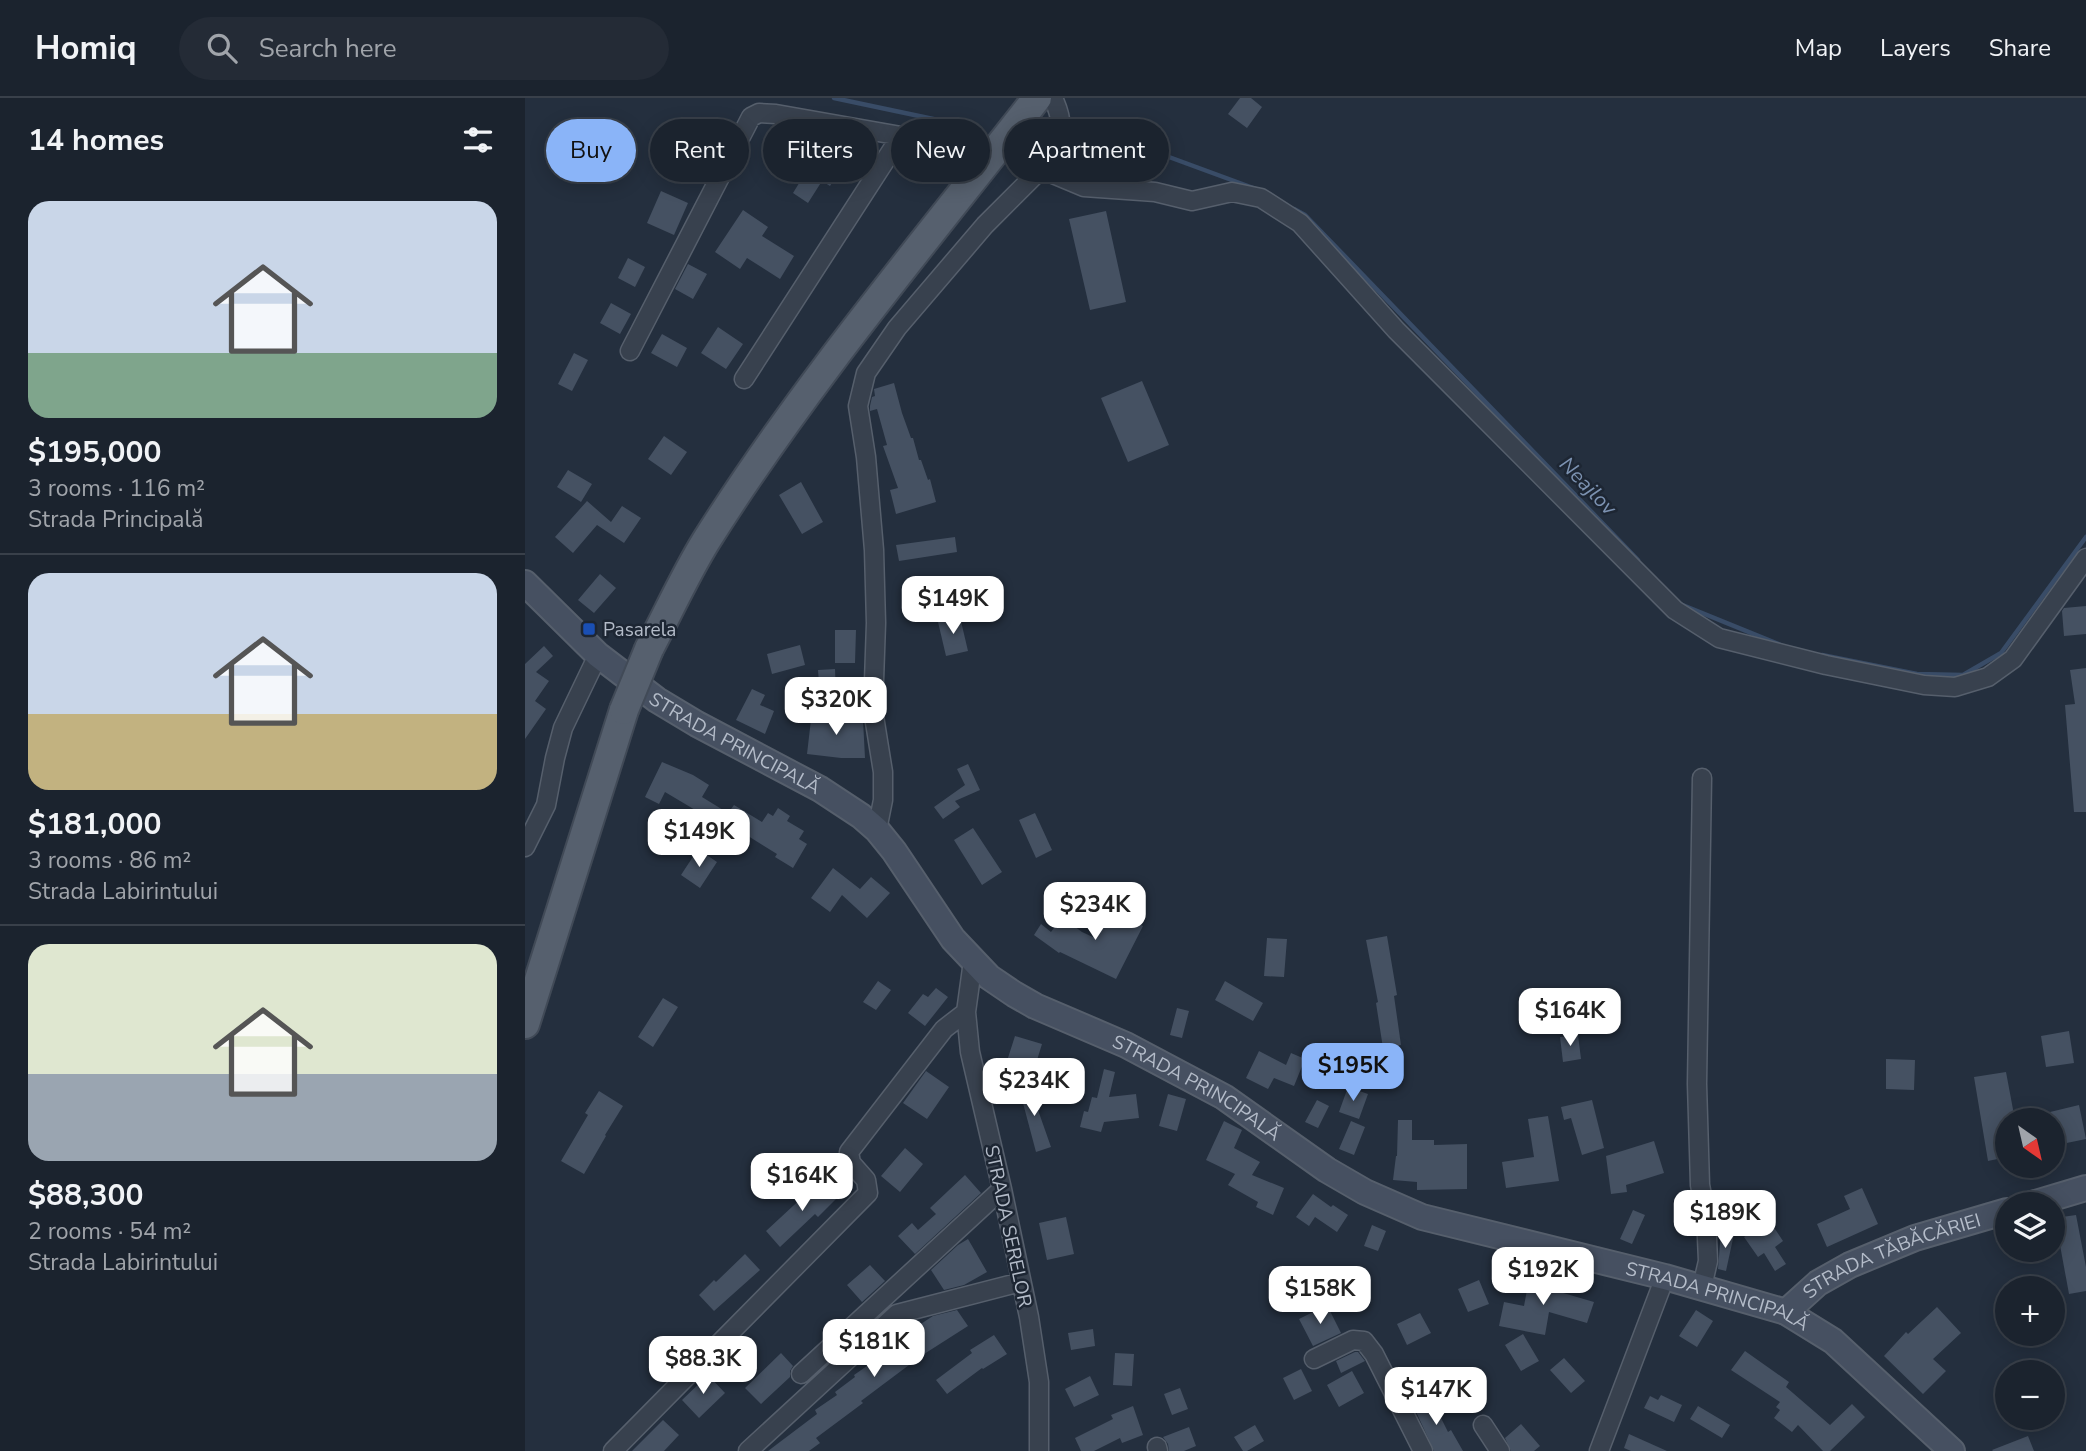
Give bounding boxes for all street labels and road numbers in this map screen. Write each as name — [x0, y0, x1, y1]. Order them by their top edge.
street label: STRADA PRINCIPALĂ — [643, 687, 825, 801]
street label: STRADA PRINCIPALĂ — [1108, 1029, 1286, 1147]
street label: STRADA SERELOR — [978, 1143, 1038, 1310]
street label: STRADA TĂBĂCĂRIEI — [1797, 1207, 1984, 1305]
street label: STRADA PRINCIPALĂ — [1623, 1256, 1814, 1337]

